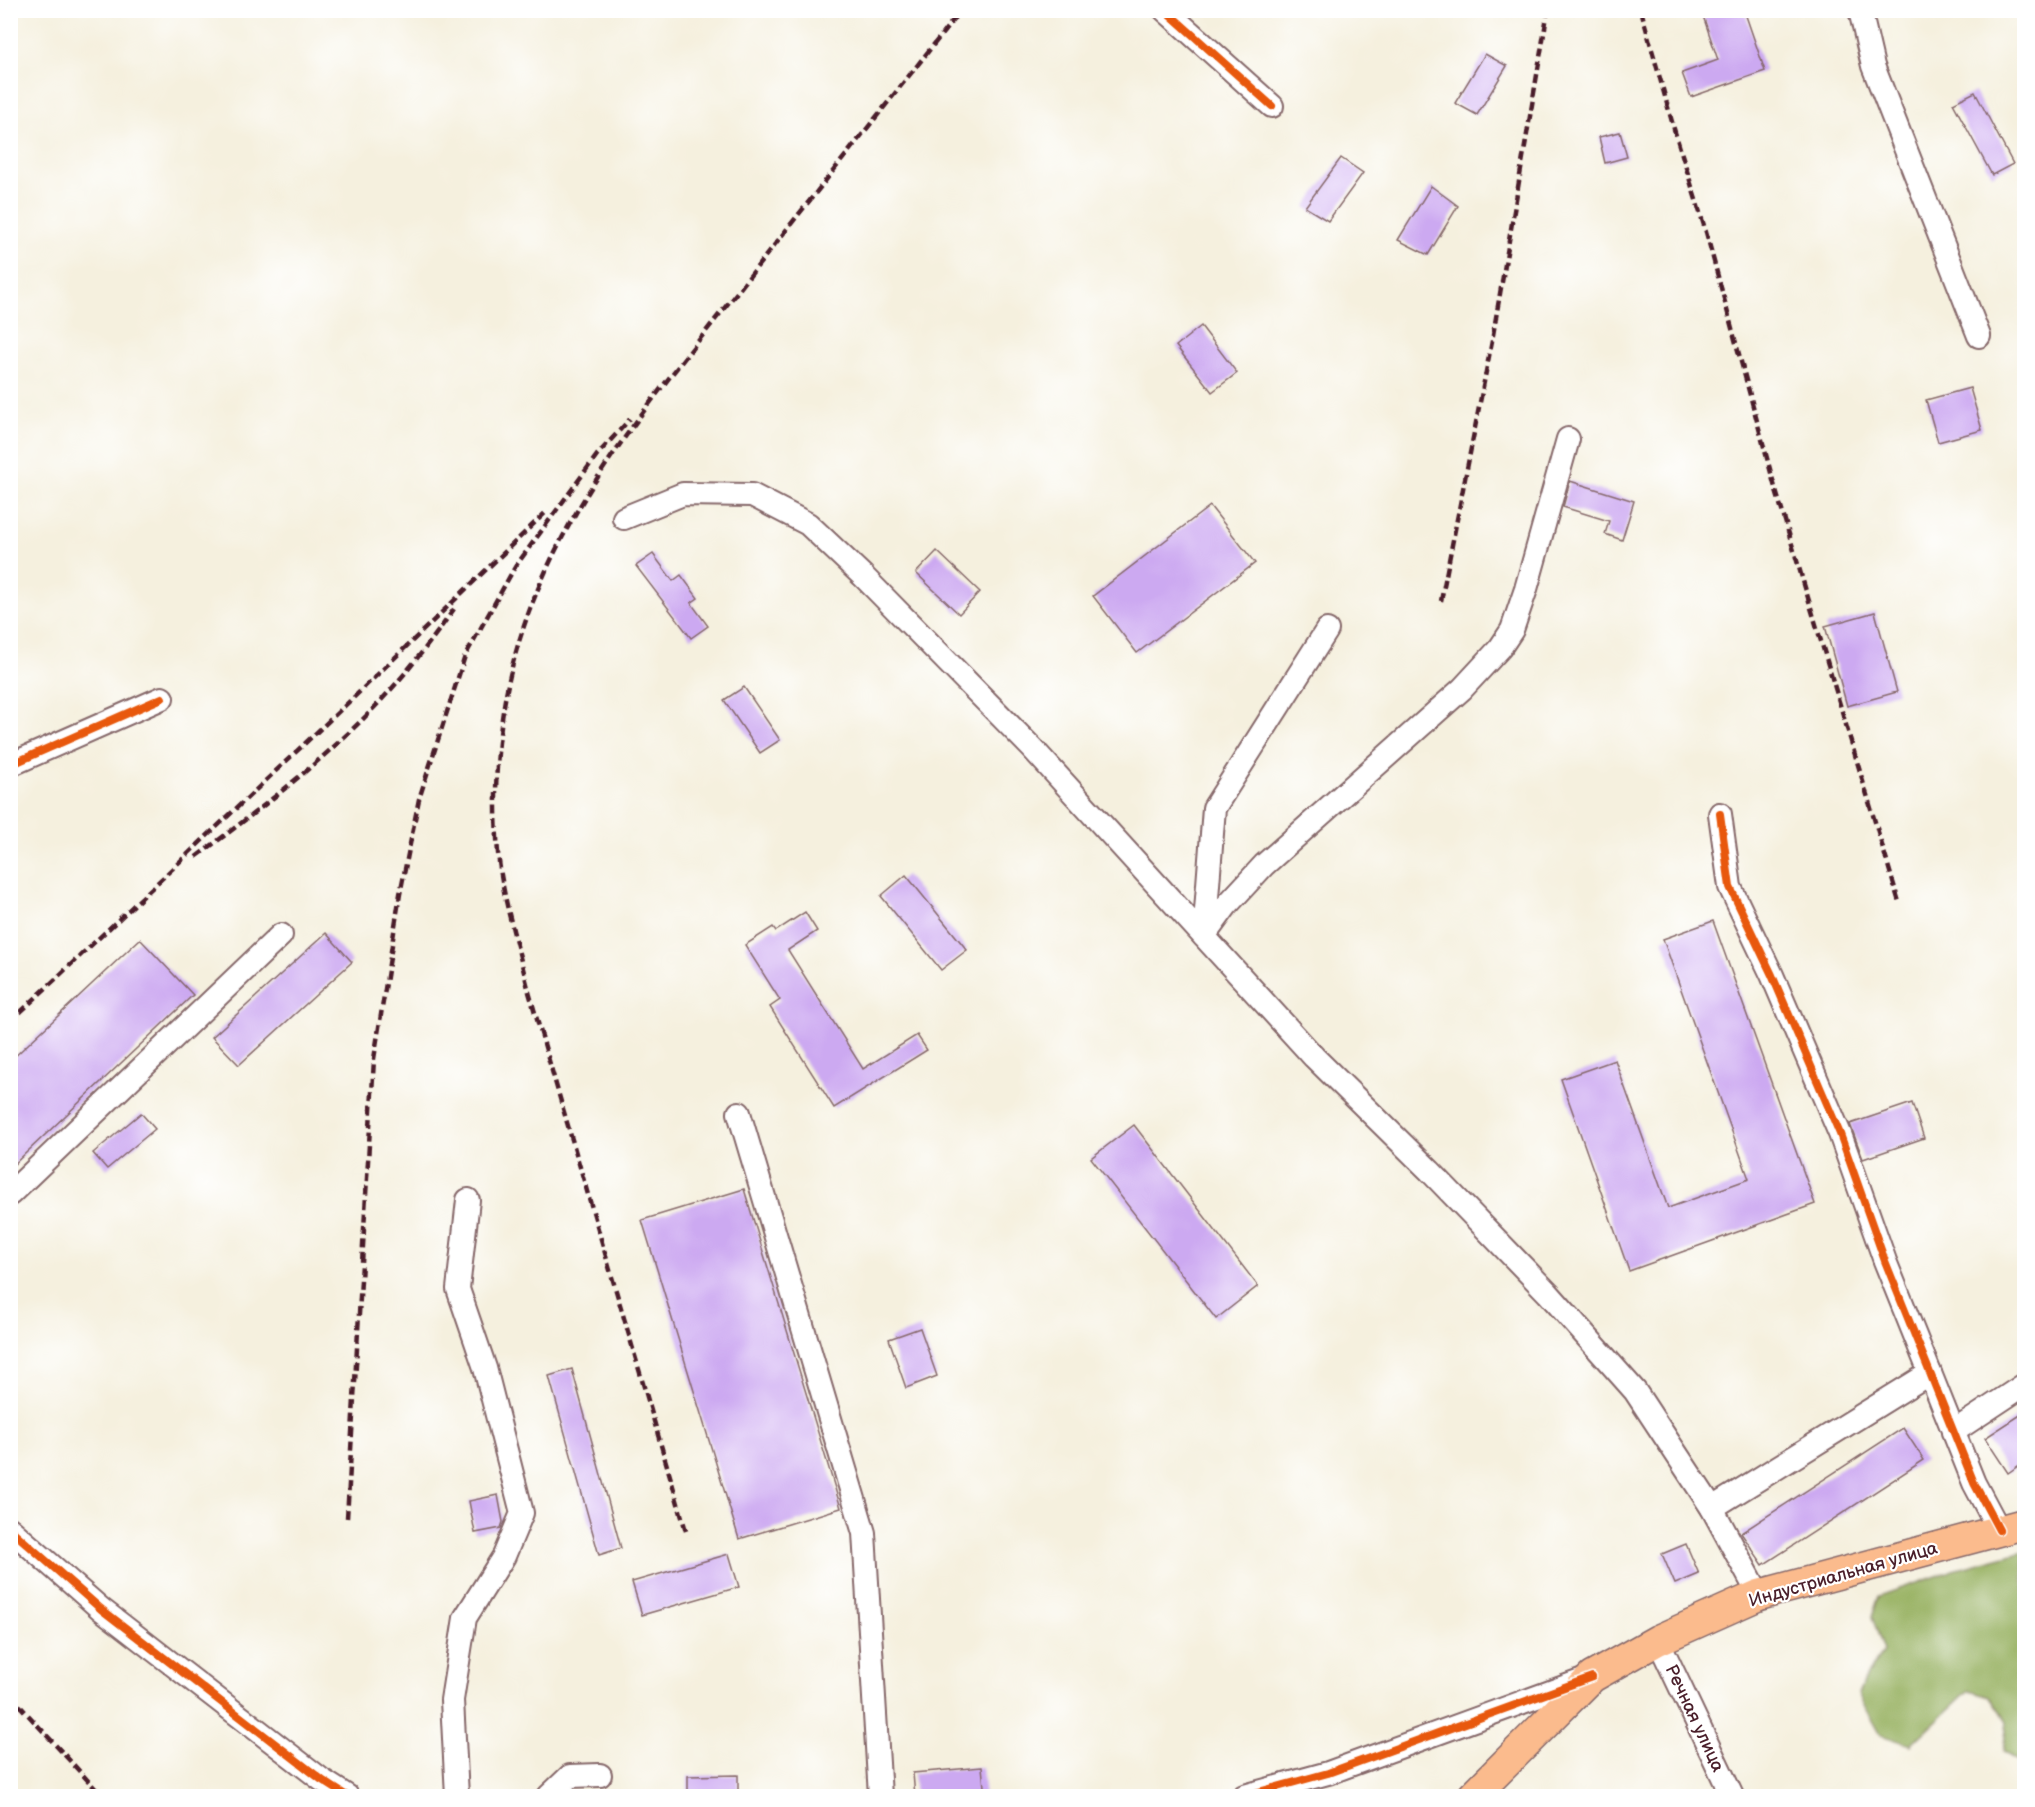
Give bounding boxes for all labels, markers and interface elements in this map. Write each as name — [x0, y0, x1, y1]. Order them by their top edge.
street label: Индустриальная улица — [1746, 1537, 1940, 1612]
street label: Речная улица — [1660, 1661, 1729, 1776]

